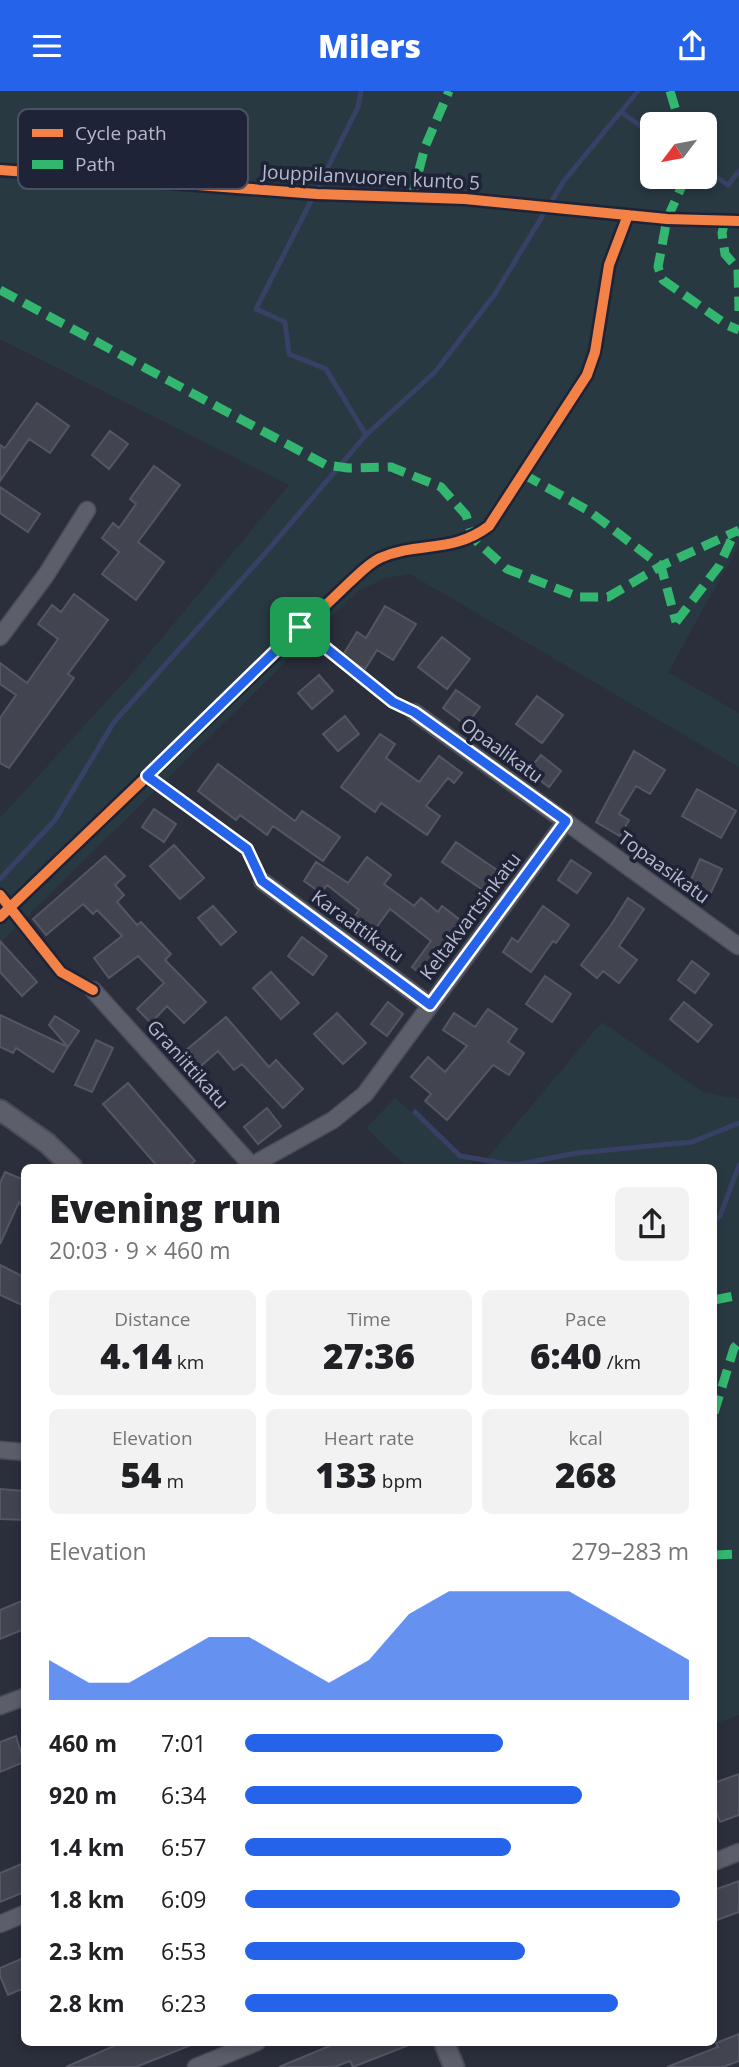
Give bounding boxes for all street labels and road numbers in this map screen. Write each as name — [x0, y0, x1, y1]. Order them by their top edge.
street label: Jouppilanvuoren kunto 5 — [259, 158, 481, 196]
street label: Opaalikatu — [455, 711, 549, 789]
street label: Topaasikatu — [613, 825, 715, 909]
street label: Keltakvartsinkatu — [413, 847, 527, 985]
street label: Karaattikatu — [307, 884, 409, 968]
street label: Graniittikatu — [141, 1014, 235, 1114]

